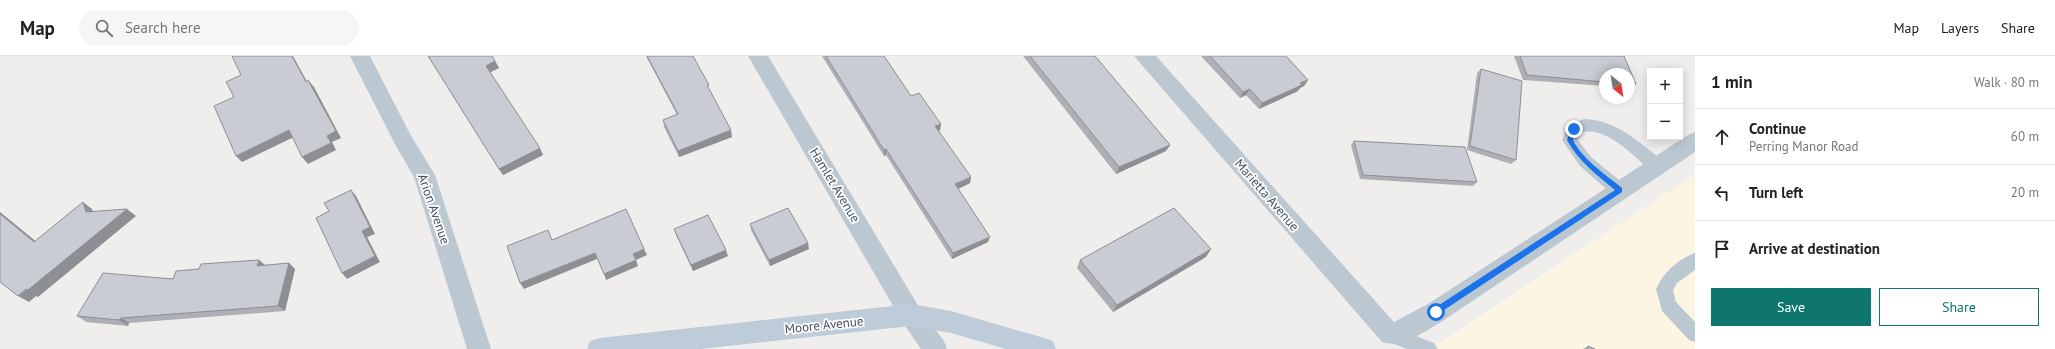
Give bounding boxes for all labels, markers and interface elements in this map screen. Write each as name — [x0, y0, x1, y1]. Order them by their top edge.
search box — [79, 10, 359, 46]
text: Map — [20, 16, 55, 40]
icon: search — [93, 17, 115, 39]
text: Search here — [125, 18, 201, 37]
text: Map — [1893, 19, 1919, 37]
text: Layers — [1941, 19, 1979, 37]
text: Share — [2001, 19, 2035, 37]
north arrow — [1599, 68, 1635, 104]
map controls — [1647, 68, 1683, 140]
button: + — [1647, 68, 1683, 104]
text: 1 min — [1711, 71, 1752, 93]
text: Walk · 80 m — [1974, 74, 2039, 91]
button: − — [1647, 104, 1683, 140]
text: Continue — [1749, 119, 1806, 138]
route end — [1565, 120, 1583, 138]
icon: ahead — [1711, 126, 1733, 148]
text: 60 m — [2011, 128, 2039, 145]
text: Perring Manor Road — [1749, 138, 1859, 155]
street label: Hamlet Avenue — [806, 145, 864, 225]
street label: Marietta Avenue — [1231, 155, 1303, 235]
street label: Arion Avenue — [414, 172, 454, 246]
icon: left — [1711, 182, 1733, 204]
text: Turn left — [1749, 183, 1803, 202]
text: 20 m — [2011, 184, 2039, 201]
icon: arrive — [1711, 238, 1733, 260]
text: Arrive at destination — [1749, 239, 1880, 258]
button: Save — [1711, 288, 1871, 326]
button: Share — [1879, 288, 2039, 326]
route start — [1427, 303, 1445, 321]
street label: Moore Avenue — [784, 312, 864, 338]

